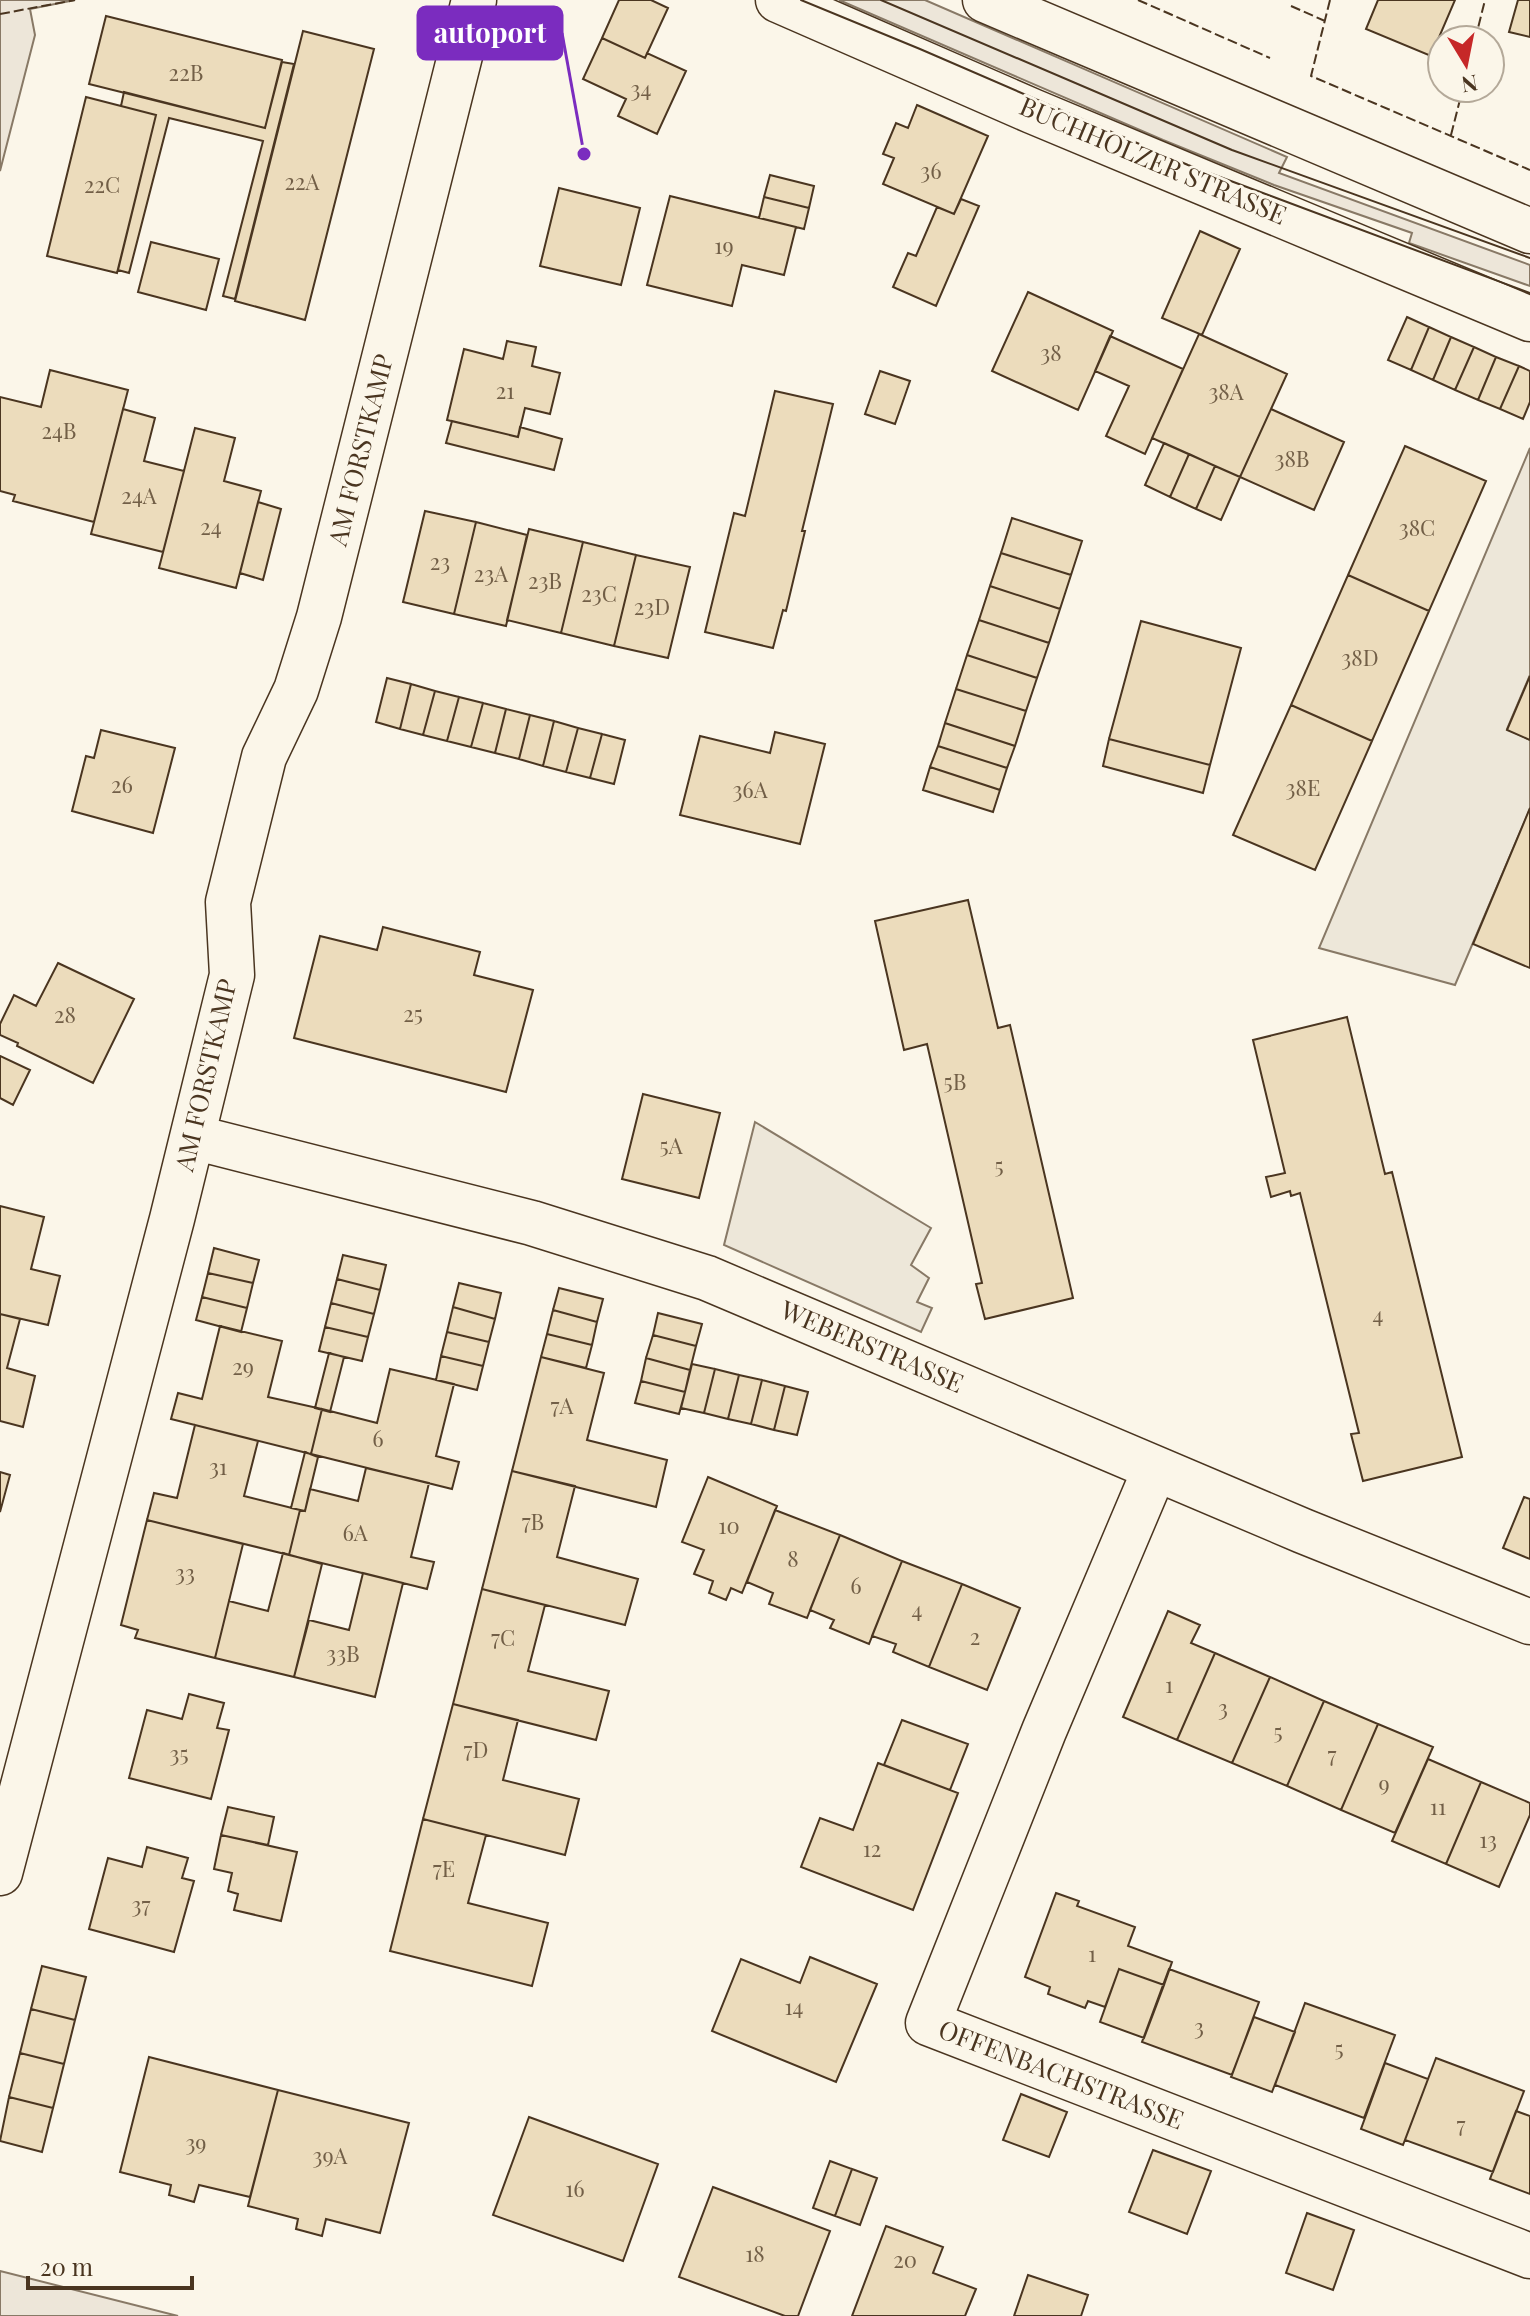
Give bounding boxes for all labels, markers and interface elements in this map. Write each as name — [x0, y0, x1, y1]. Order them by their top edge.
callout: autoport — [418, 7, 562, 59]
text: autoport — [434, 13, 546, 50]
north arrow — [1426, 24, 1506, 104]
house number: 22B — [169, 57, 203, 87]
text: N — [1459, 69, 1480, 101]
house number: 34 — [631, 73, 652, 103]
street label: BUCHHOLZER STRASSE — [1015, 88, 1292, 232]
house number: 36 — [920, 155, 942, 185]
house number: 22A — [285, 166, 320, 196]
house number: 22C — [84, 169, 120, 199]
house number: 19 — [714, 230, 734, 260]
house number: 38 — [1040, 337, 1062, 367]
street label: AM FORSTKAMP — [319, 350, 400, 550]
house number: 21 — [496, 375, 514, 405]
house number: 38A — [1208, 376, 1244, 406]
house number: 24B — [41, 415, 77, 445]
house number: 38B — [1274, 443, 1310, 473]
house number: 24A — [121, 480, 157, 510]
house number: 24 — [200, 511, 222, 541]
house number: 38C — [1399, 512, 1435, 542]
house number: 23 — [430, 546, 450, 576]
house number: 23A — [474, 558, 508, 588]
house number: 23B — [528, 565, 562, 595]
house number: 23C — [581, 578, 617, 608]
house number: 23D — [634, 591, 670, 621]
house number: 38D — [1341, 642, 1379, 672]
house number: 26 — [111, 769, 133, 799]
house number: 38E — [1286, 772, 1320, 802]
house number: 36A — [732, 774, 768, 804]
street label: AM FORSTKAMP — [165, 975, 244, 1175]
house number: 25 — [403, 998, 423, 1028]
house number: 28 — [54, 999, 76, 1029]
house number: 5B — [944, 1066, 966, 1096]
house number: 5A — [660, 1130, 683, 1160]
house number: 5 — [994, 1150, 1004, 1180]
street label: WEBERSTRASSE — [775, 1291, 969, 1400]
house number: 4 — [1373, 1299, 1384, 1329]
house number: 29 — [232, 1351, 254, 1381]
house number: 7A — [551, 1390, 574, 1420]
house number: 6 — [372, 1423, 384, 1453]
house number: 31 — [209, 1451, 227, 1481]
house number: 7B — [522, 1506, 544, 1536]
house number: 10 — [718, 1510, 740, 1540]
house number: 6A — [342, 1517, 368, 1547]
house number: 8 — [787, 1543, 799, 1573]
house number: 33 — [175, 1557, 195, 1587]
house number: 6 — [850, 1570, 862, 1600]
house number: 4 — [912, 1594, 923, 1624]
house number: 2 — [970, 1621, 980, 1651]
house number: 7C — [491, 1622, 515, 1652]
house number: 33B — [326, 1638, 360, 1668]
house number: 1 — [1165, 1669, 1173, 1699]
house number: 3 — [1218, 1692, 1228, 1722]
house number: 5 — [1273, 1716, 1283, 1746]
house number: 7D — [464, 1734, 488, 1764]
house number: 35 — [169, 1738, 189, 1768]
house number: 7 — [1328, 1739, 1337, 1769]
house number: 9 — [1378, 1768, 1390, 1798]
house number: 11 — [1430, 1791, 1446, 1821]
house number: 13 — [1479, 1824, 1497, 1854]
house number: 12 — [863, 1833, 881, 1863]
house number: 7E — [433, 1853, 455, 1883]
house number: 37 — [132, 1889, 150, 1919]
house number: 1 — [1088, 1938, 1096, 1968]
house number: 14 — [784, 1991, 804, 2021]
street label: OFFENBACHSTRASSE — [934, 2011, 1189, 2137]
house number: 3 — [1194, 2011, 1204, 2041]
house number: 5 — [1334, 2033, 1344, 2063]
house number: 7 — [1457, 2109, 1466, 2139]
house number: 39 — [185, 2127, 207, 2157]
house number: 39A — [313, 2140, 348, 2170]
house number: 16 — [565, 2173, 585, 2203]
house number: 18 — [745, 2238, 765, 2268]
scale bar — [28, 2240, 192, 2290]
house number: 20 — [893, 2244, 917, 2274]
text: 20 m — [40, 2250, 93, 2282]

